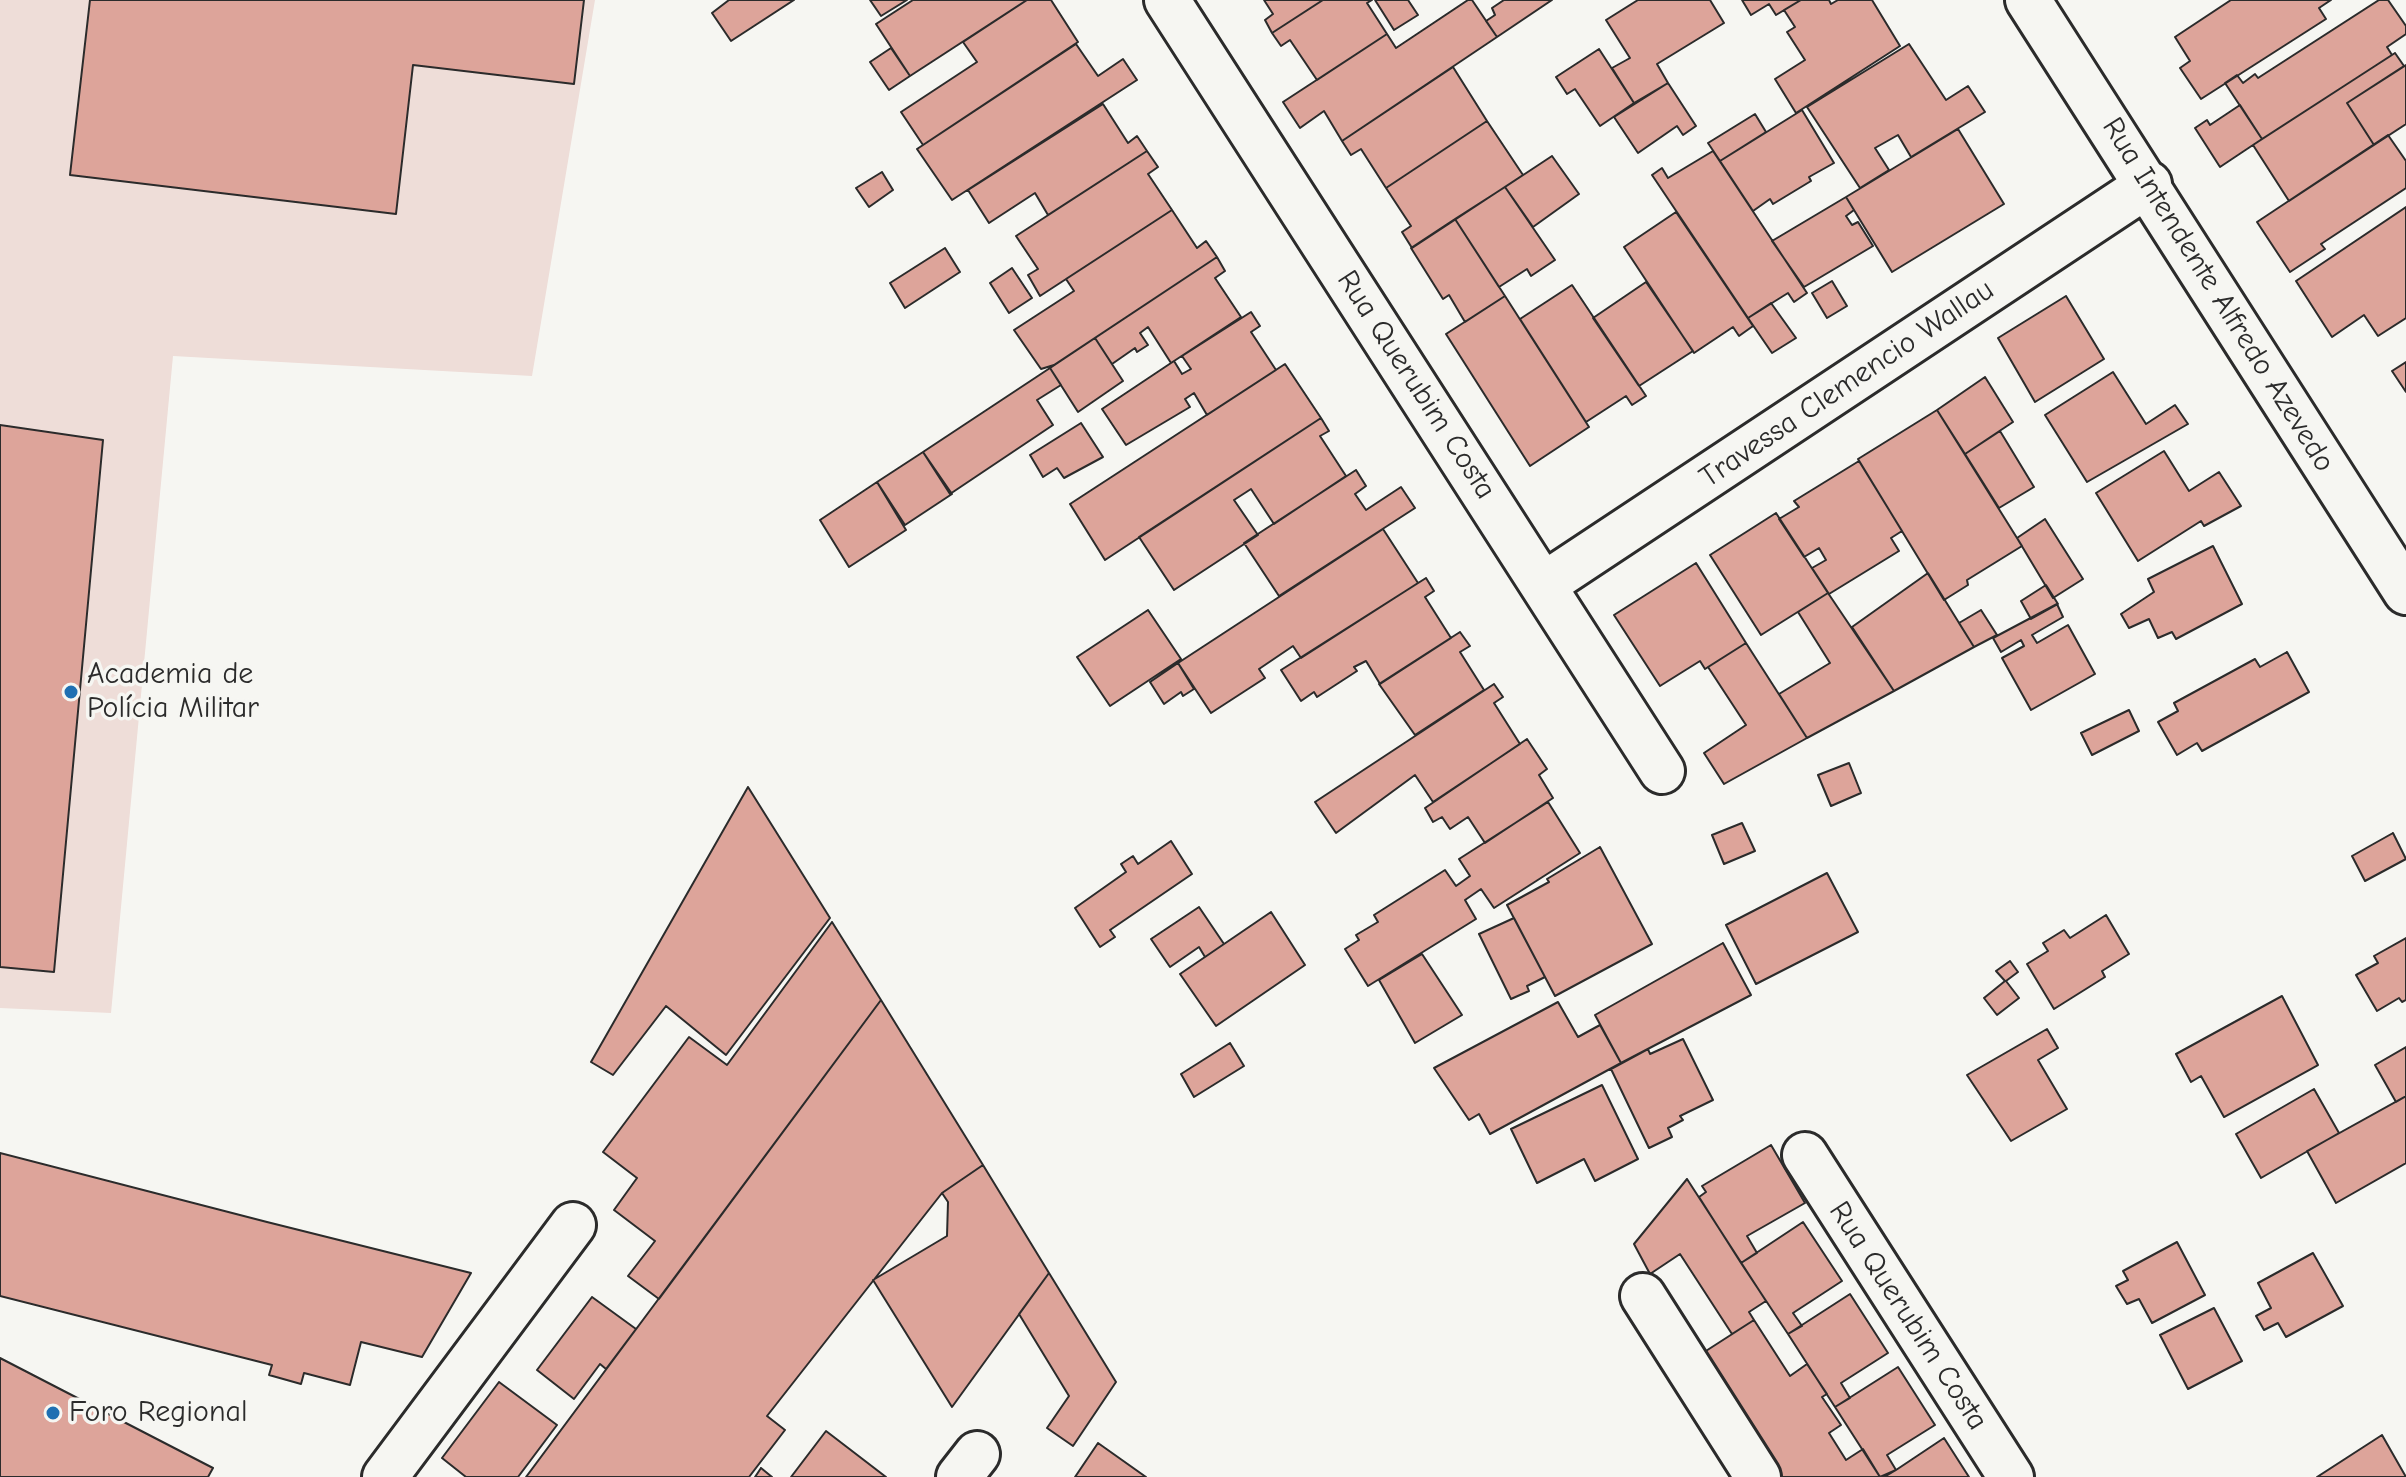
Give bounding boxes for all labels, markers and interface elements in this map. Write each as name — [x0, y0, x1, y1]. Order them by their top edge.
street label: Rua Intendente Alfredo Azevedo — [2094, 111, 2342, 479]
street label: Rua Querubim Costa — [1329, 264, 1503, 506]
street label: Travessa Clemencio Wallau — [1693, 272, 2001, 496]
place label: Academia de Polícia Militar — [87, 657, 259, 728]
marker: Academia de Polícia Militar — [62, 683, 80, 701]
street label: Rua Querubim Costa — [1821, 1195, 1995, 1437]
place label: Foro Regional — [69, 1395, 248, 1431]
marker: Foro Regional — [44, 1404, 62, 1422]

